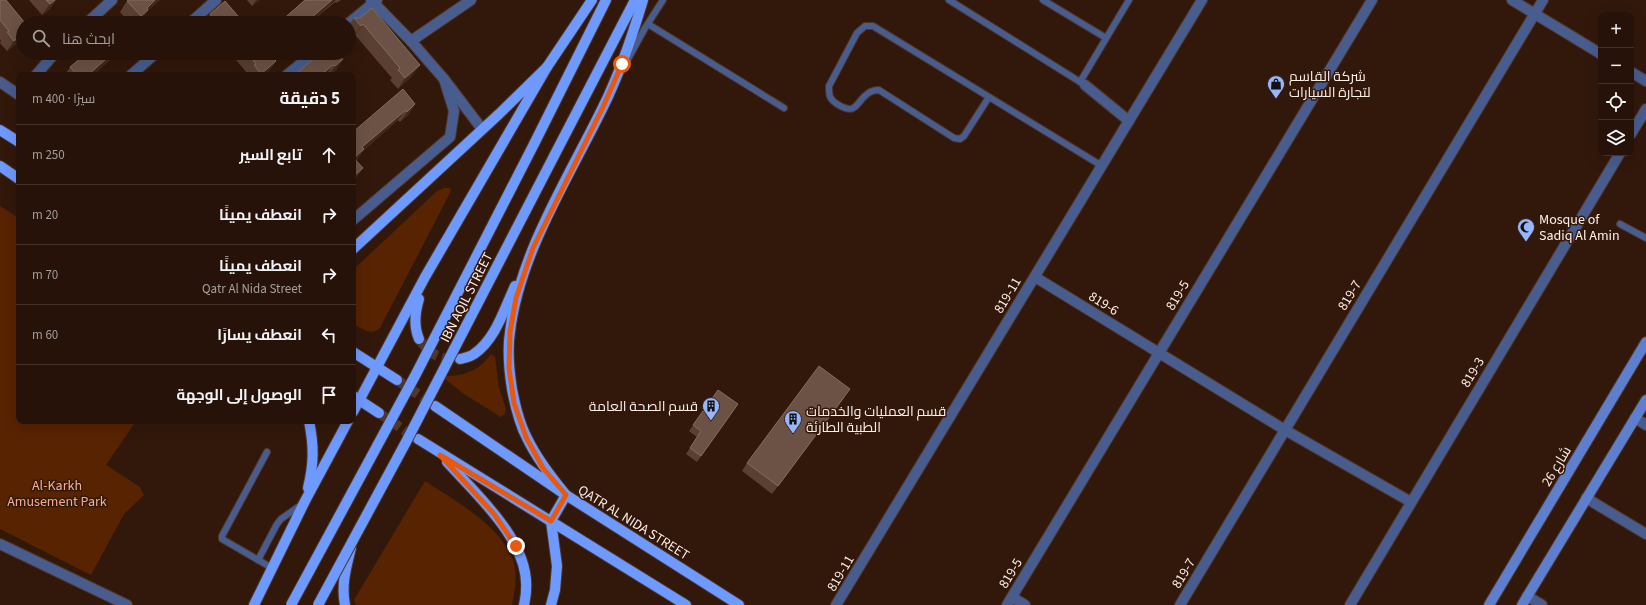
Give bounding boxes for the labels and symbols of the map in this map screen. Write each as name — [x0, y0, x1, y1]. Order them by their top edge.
route start — [613, 55, 631, 73]
place label: شركة القاسم لتجارة السيارات — [1289, 67, 1371, 103]
shop icon: شركة القاسم لتجارة السيارات — [1266, 74, 1286, 99]
place label: Mosque of Sadiq Al Amin — [1539, 210, 1620, 246]
mosque icon: Mosque of Sadiq Al Amin — [1516, 217, 1536, 242]
street label: IBN AQIL STREET — [436, 248, 498, 346]
street label: 819-11 — [989, 274, 1027, 317]
street label: 819-5 — [1161, 277, 1195, 314]
street label: 819-7 — [1333, 277, 1367, 314]
street label: 819-6 — [1085, 287, 1122, 321]
street label: 819-3 — [1456, 354, 1490, 391]
building icon: قسم الصحة العامة — [701, 396, 721, 421]
place label: قسم الصحة العامة — [589, 397, 698, 417]
place label: قسم العمليات والخدمات الطبية الطارئة — [806, 402, 946, 438]
building icon: قسم العمليات والخدمات الطبية الطارئة — [783, 409, 803, 434]
street label: شارع 26 — [1537, 443, 1577, 490]
park label: Al-Karkh Amusement Park — [7, 476, 107, 512]
street label: QATR AL NIDA STREET — [574, 480, 693, 566]
route end — [507, 537, 525, 555]
street label: 819-11 — [822, 552, 860, 595]
street label: 819-5 — [994, 555, 1028, 592]
street label: 819-7 — [1167, 555, 1201, 592]

